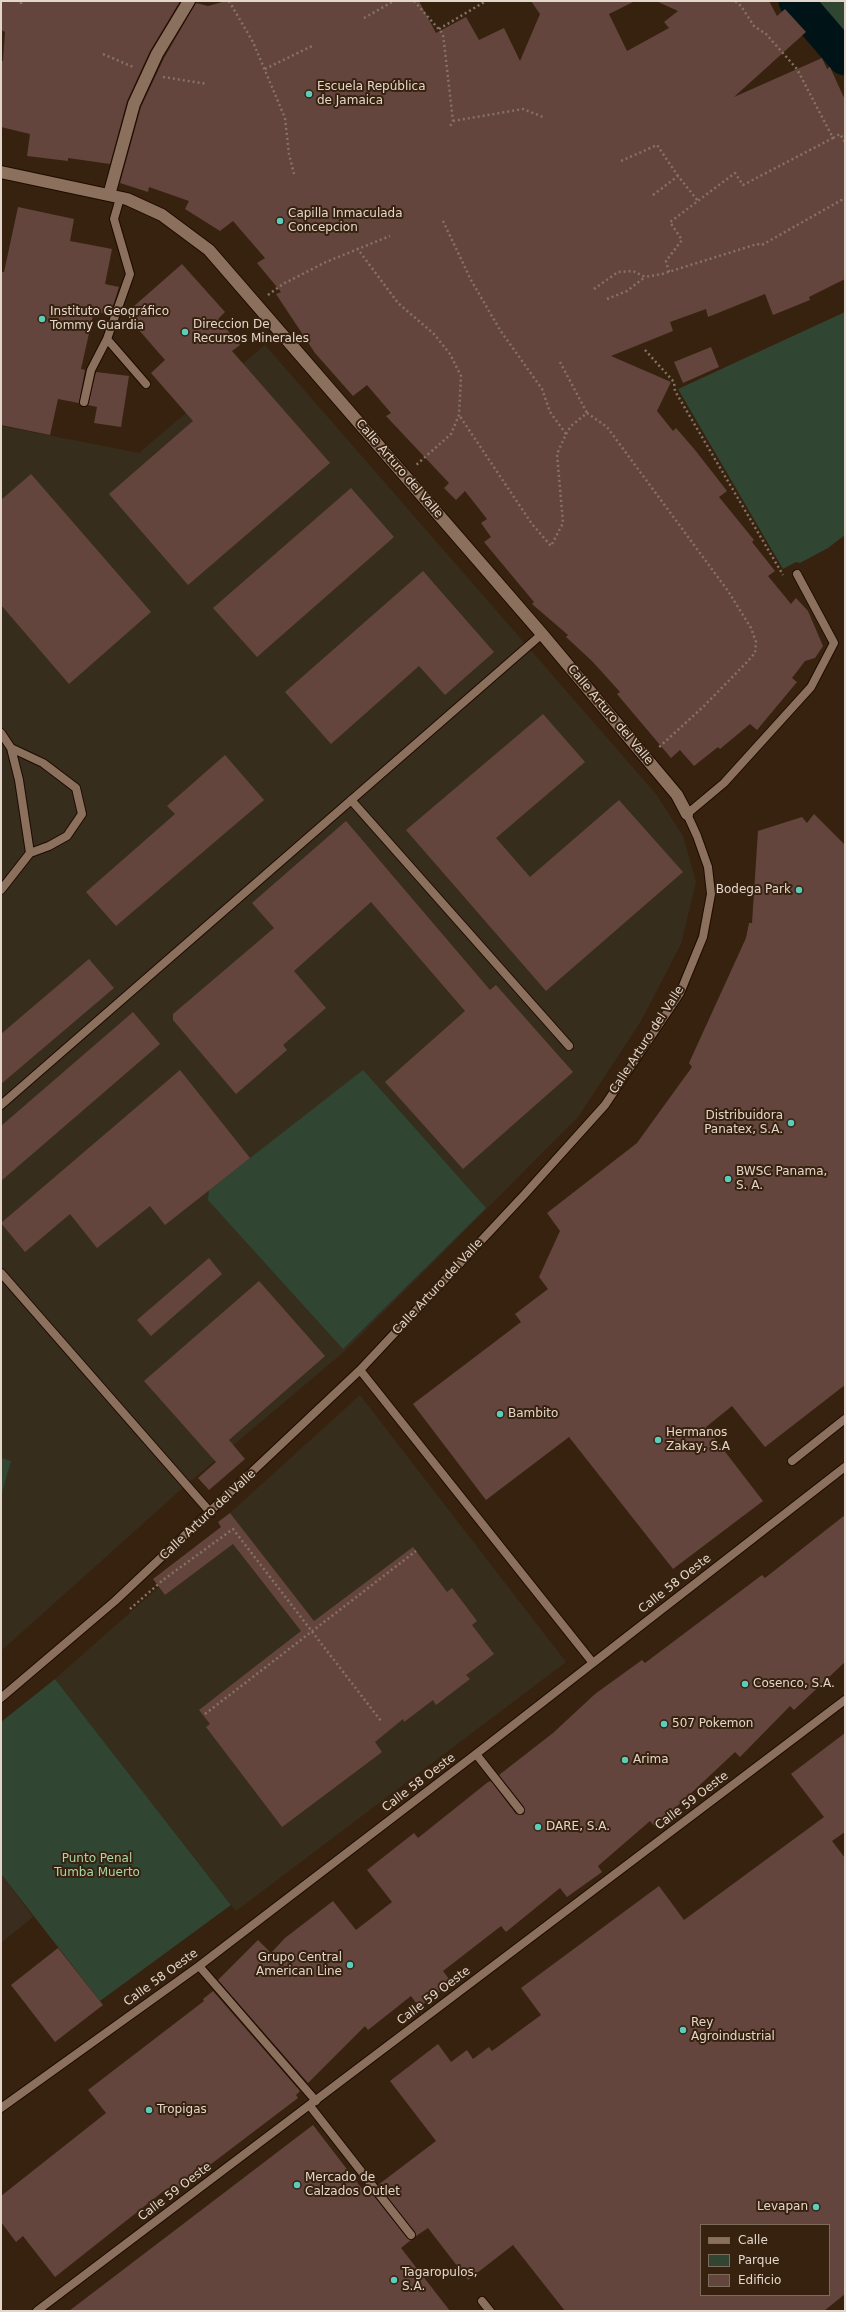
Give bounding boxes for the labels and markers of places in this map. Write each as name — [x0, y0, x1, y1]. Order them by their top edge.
place label: Escuela República de Jamaica — [317, 80, 426, 108]
marker: Escuela República de Jamaica — [304, 89, 314, 99]
place label: Capilla Inmaculada Concepcion — [288, 207, 403, 235]
marker: Capilla Inmaculada Concepcion — [275, 216, 285, 226]
place label: Instituto Geográfico Tommy Guardia — [50, 305, 169, 333]
marker: Instituto Geográfico Tommy Guardia — [37, 314, 47, 324]
place label: Direccion De Recursos Minerales — [193, 318, 309, 346]
marker: Direccion De Recursos Minerales — [180, 327, 190, 337]
place label: Bodega Park — [716, 883, 791, 897]
marker: Bodega Park — [794, 885, 804, 895]
place label: Distribuidora Panatex, S.A. — [704, 1109, 783, 1137]
marker: Distribuidora Panatex, S.A. — [786, 1118, 796, 1128]
place label: BWSC Panama, S. A. — [736, 1165, 827, 1193]
marker: BWSC Panama, S. A. — [723, 1174, 733, 1184]
place label: Bambito — [508, 1407, 558, 1421]
marker: Bambito — [495, 1409, 505, 1419]
place label: Hermanos Zakay, S.A — [666, 1426, 730, 1454]
marker: Hermanos Zakay, S.A — [653, 1435, 663, 1445]
place label: Cosenco, S.A. — [753, 1677, 835, 1691]
marker: Cosenco, S.A. — [740, 1679, 750, 1689]
place label: 507 Pokemon — [672, 1717, 753, 1731]
marker: 507 Pokemon — [659, 1719, 669, 1729]
place label: Arima — [633, 1753, 669, 1767]
marker: Arima — [620, 1755, 630, 1765]
place label: DARE, S.A. — [546, 1820, 610, 1834]
marker: DARE, S.A. — [533, 1822, 543, 1832]
place label: Grupo Central American Line — [256, 1951, 342, 1979]
marker: Grupo Central American Line — [345, 1960, 355, 1970]
place label: Rey Agroindustrial — [691, 2016, 775, 2044]
marker: Rey Agroindustrial — [678, 2025, 688, 2035]
place label: Tropigas — [157, 2103, 207, 2117]
marker: Tropigas — [144, 2105, 154, 2115]
place label: Mercado de Calzados Outlet — [305, 2171, 400, 2199]
marker: Mercado de Calzados Outlet — [292, 2180, 302, 2190]
place label: Levapan — [757, 2200, 808, 2214]
marker: Levapan — [811, 2202, 821, 2212]
place label: Tagaropulos, S.A. — [402, 2266, 478, 2294]
marker: Tagaropulos, S.A. — [389, 2275, 399, 2285]

